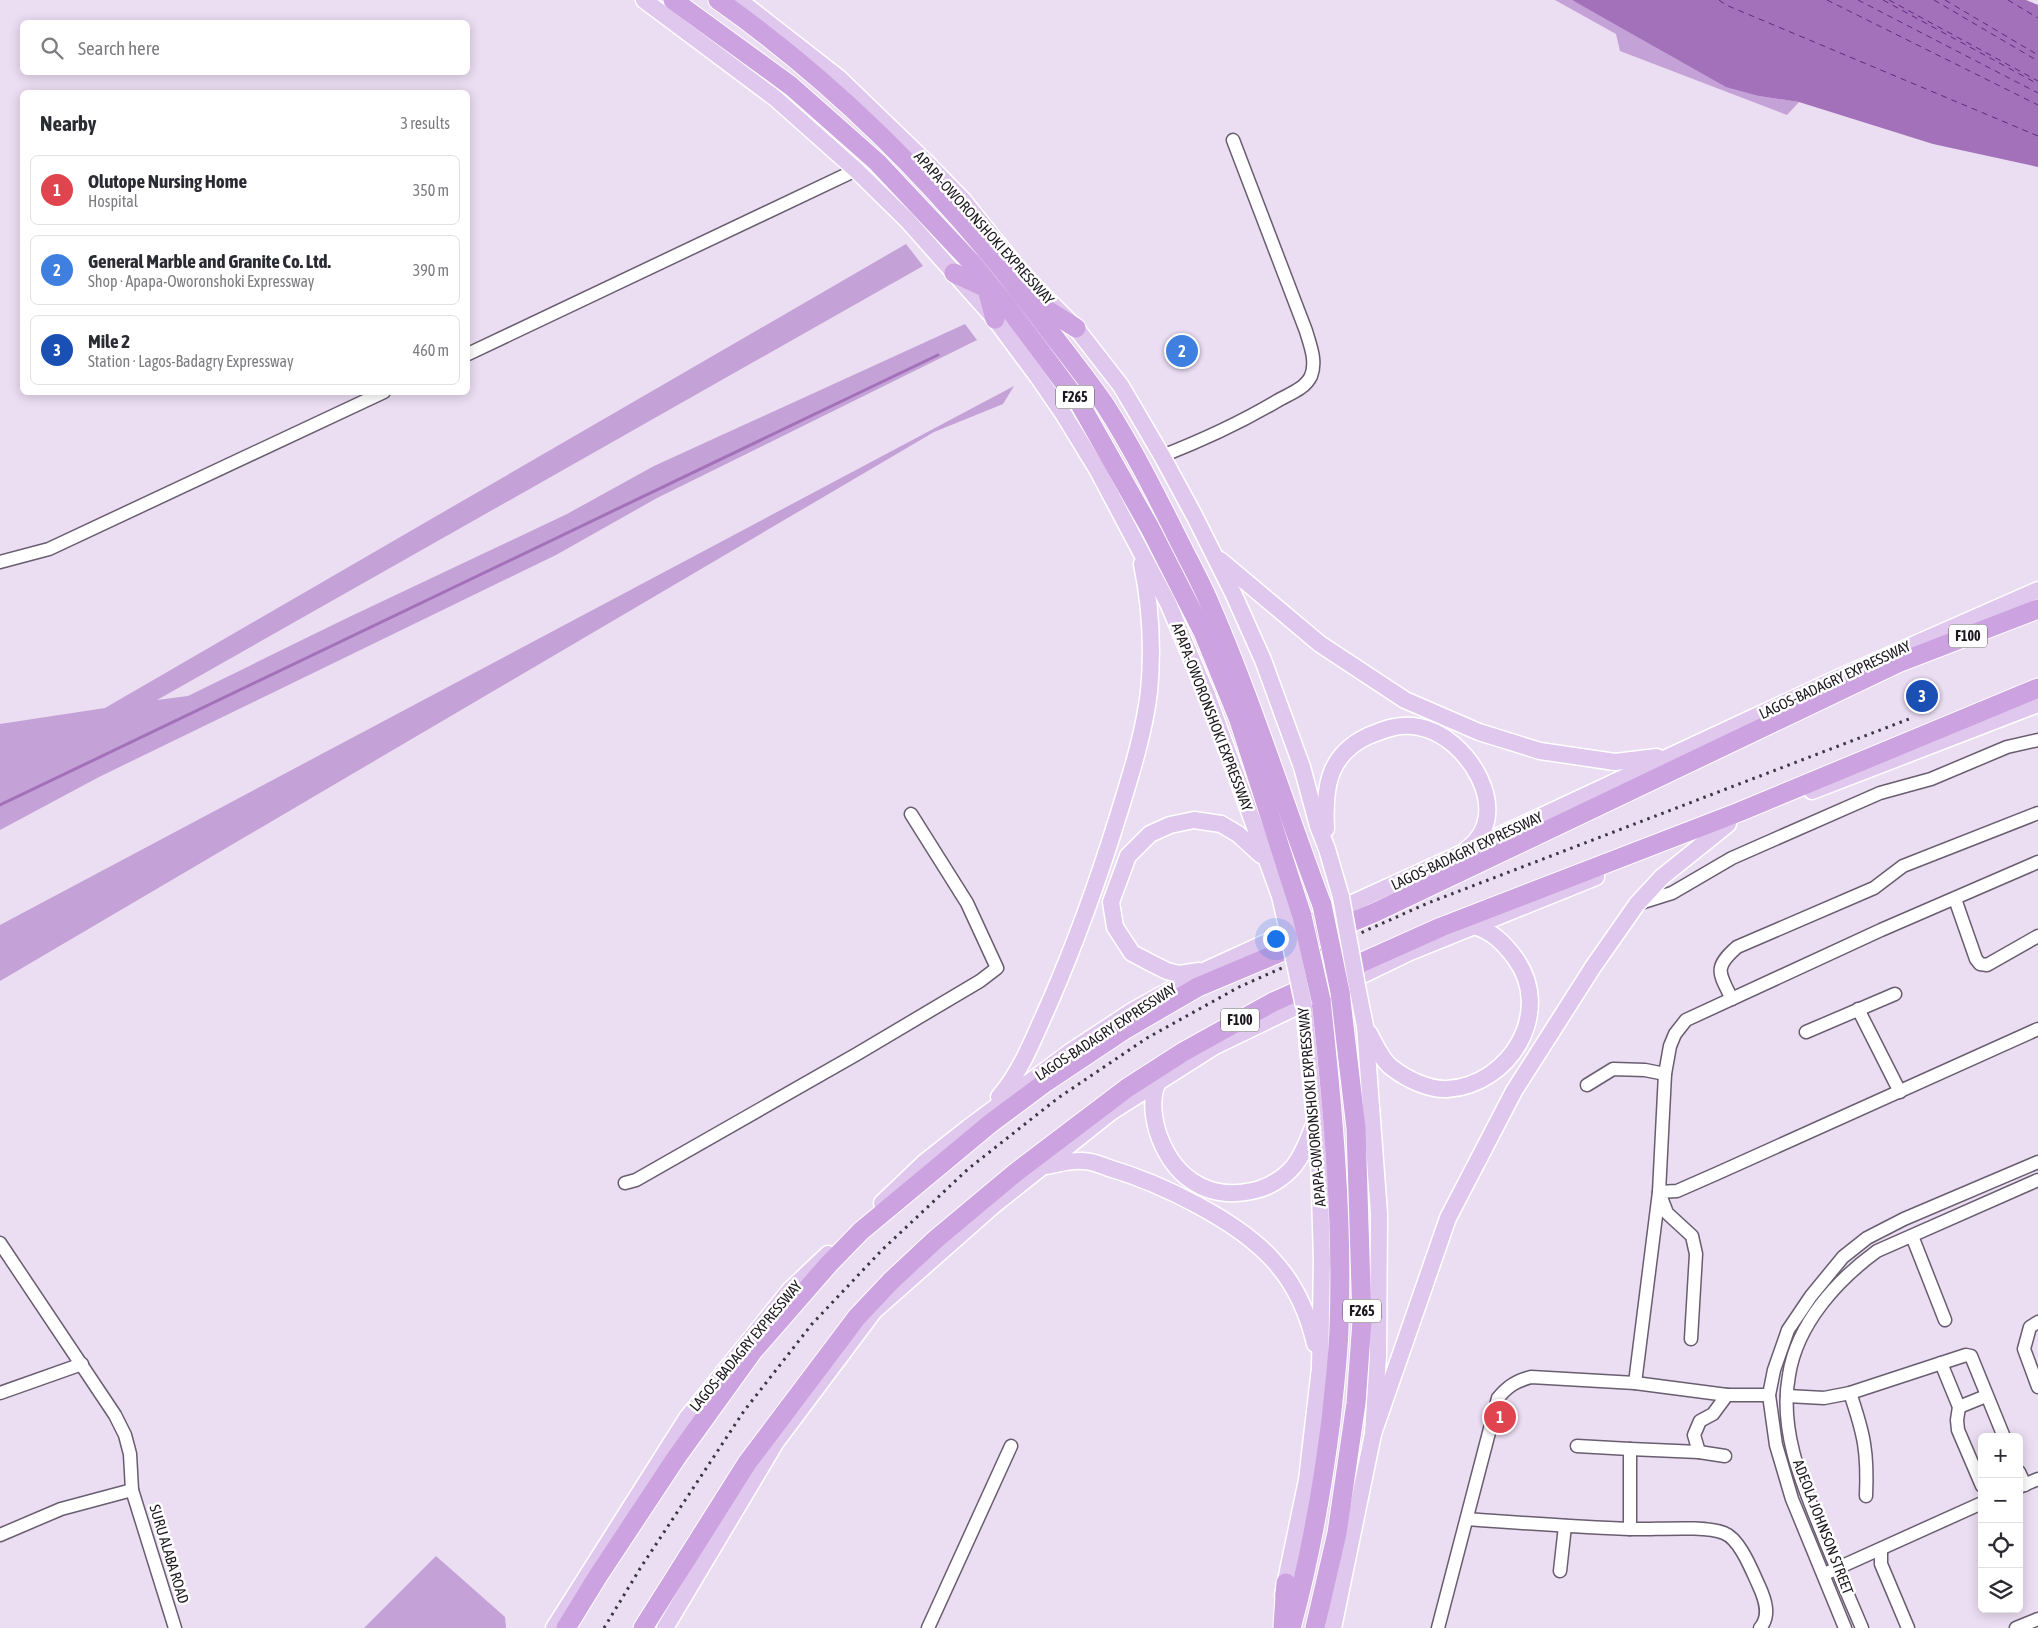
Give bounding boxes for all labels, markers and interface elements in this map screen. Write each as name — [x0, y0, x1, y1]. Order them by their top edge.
search box — [20, 20, 470, 75]
icon: search — [38, 34, 66, 62]
text: Search here — [78, 37, 160, 59]
text: Nearby — [40, 111, 96, 135]
text: 3 results — [400, 114, 450, 132]
street label: APAPA-OWORONSHOKI EXPRESSWAY — [911, 148, 1058, 308]
text: Olutope Nursing Home — [88, 170, 247, 192]
text: 1 — [53, 181, 61, 199]
text: 350 m — [413, 181, 449, 199]
text: Hospital — [88, 192, 138, 210]
text: General Marble and Granite Co. Ltd. — [88, 250, 331, 272]
text: 2 — [53, 261, 61, 279]
text: 390 m — [413, 261, 449, 279]
text: Shop · Apapa-Oworonshoki Expressway — [88, 272, 314, 290]
text: Mile 2 — [88, 330, 130, 352]
pin: 2 — [1166, 332, 1198, 370]
text: 3 — [53, 341, 61, 359]
text: 460 m — [413, 341, 449, 359]
text: Station · Lagos-Badagry Expressway — [88, 352, 294, 370]
road number: F265 — [1056, 386, 1094, 408]
street label: APAPA-OWORONSHOKI EXPRESSWAY — [1169, 620, 1256, 814]
road number: F100 — [1949, 624, 1987, 648]
street label: LAGOS-BADAGRY EXPRESSWAY — [1756, 637, 1913, 722]
pin: 3 — [1906, 677, 1938, 715]
street label: LAGOS-BADAGRY EXPRESSWAY — [1388, 808, 1545, 893]
your location — [1263, 926, 1289, 952]
street label: LAGOS-BADAGRY EXPRESSWAY — [1032, 979, 1180, 1084]
street label: APAPA-OWORONSHOKI EXPRESSWAY — [1294, 1006, 1329, 1208]
road number: F100 — [1221, 1008, 1259, 1032]
street label: LAGOS-BADAGRY EXPRESSWAY — [686, 1277, 805, 1414]
road number: F265 — [1343, 1300, 1381, 1322]
pin: 1 — [1484, 1398, 1516, 1436]
map controls — [1978, 1433, 2023, 1613]
button: + — [1978, 1433, 2023, 1478]
street label: ADEOLA JOHNSON STREET — [1790, 1457, 1857, 1597]
button: − — [1978, 1478, 2023, 1523]
street label: SURU ALABA ROAD — [146, 1502, 193, 1605]
button: locate — [1978, 1523, 2023, 1568]
button: layers — [1978, 1568, 2023, 1613]

